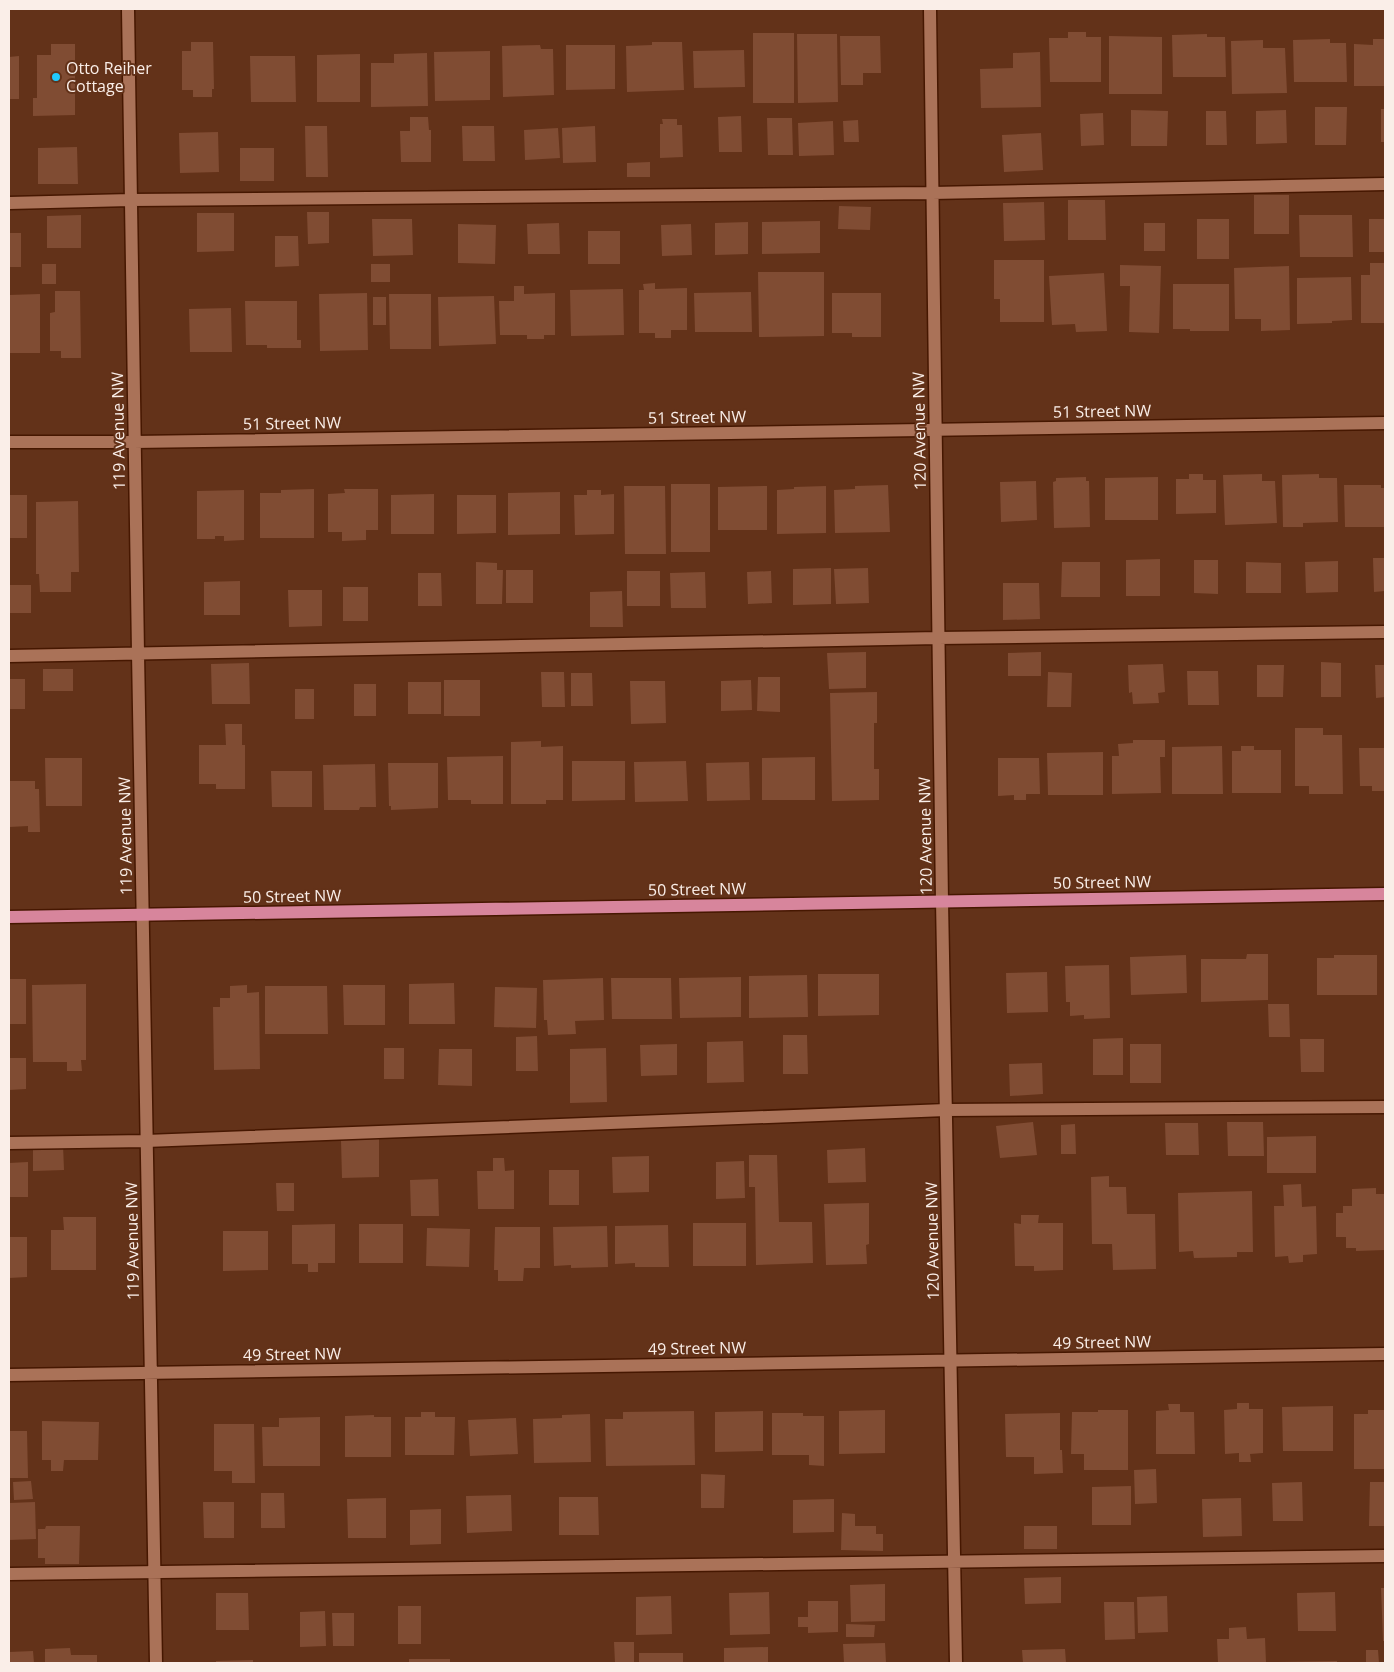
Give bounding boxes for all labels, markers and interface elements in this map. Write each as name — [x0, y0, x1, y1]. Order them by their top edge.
place label: Otto Reiher Cottage — [66, 57, 152, 97]
marker: Otto Reiher Cottage — [50, 71, 62, 83]
street label: 119 Avenue NW — [106, 371, 130, 490]
street label: 120 Avenue NW — [907, 371, 931, 490]
street label: 51 Street NW — [1053, 399, 1151, 423]
street label: 51 Street NW — [648, 405, 746, 429]
street label: 51 Street NW — [243, 411, 341, 435]
street label: 119 Avenue NW — [113, 776, 137, 895]
street label: 120 Avenue NW — [913, 776, 937, 895]
street label: 50 Street NW — [1053, 870, 1151, 894]
street label: 50 Street NW — [648, 877, 746, 901]
street label: 50 Street NW — [243, 884, 341, 908]
street label: 119 Avenue NW — [120, 1181, 144, 1300]
street label: 120 Avenue NW — [920, 1181, 944, 1300]
street label: 49 Street NW — [1053, 1330, 1151, 1354]
street label: 49 Street NW — [648, 1336, 746, 1360]
street label: 49 Street NW — [243, 1342, 341, 1366]

